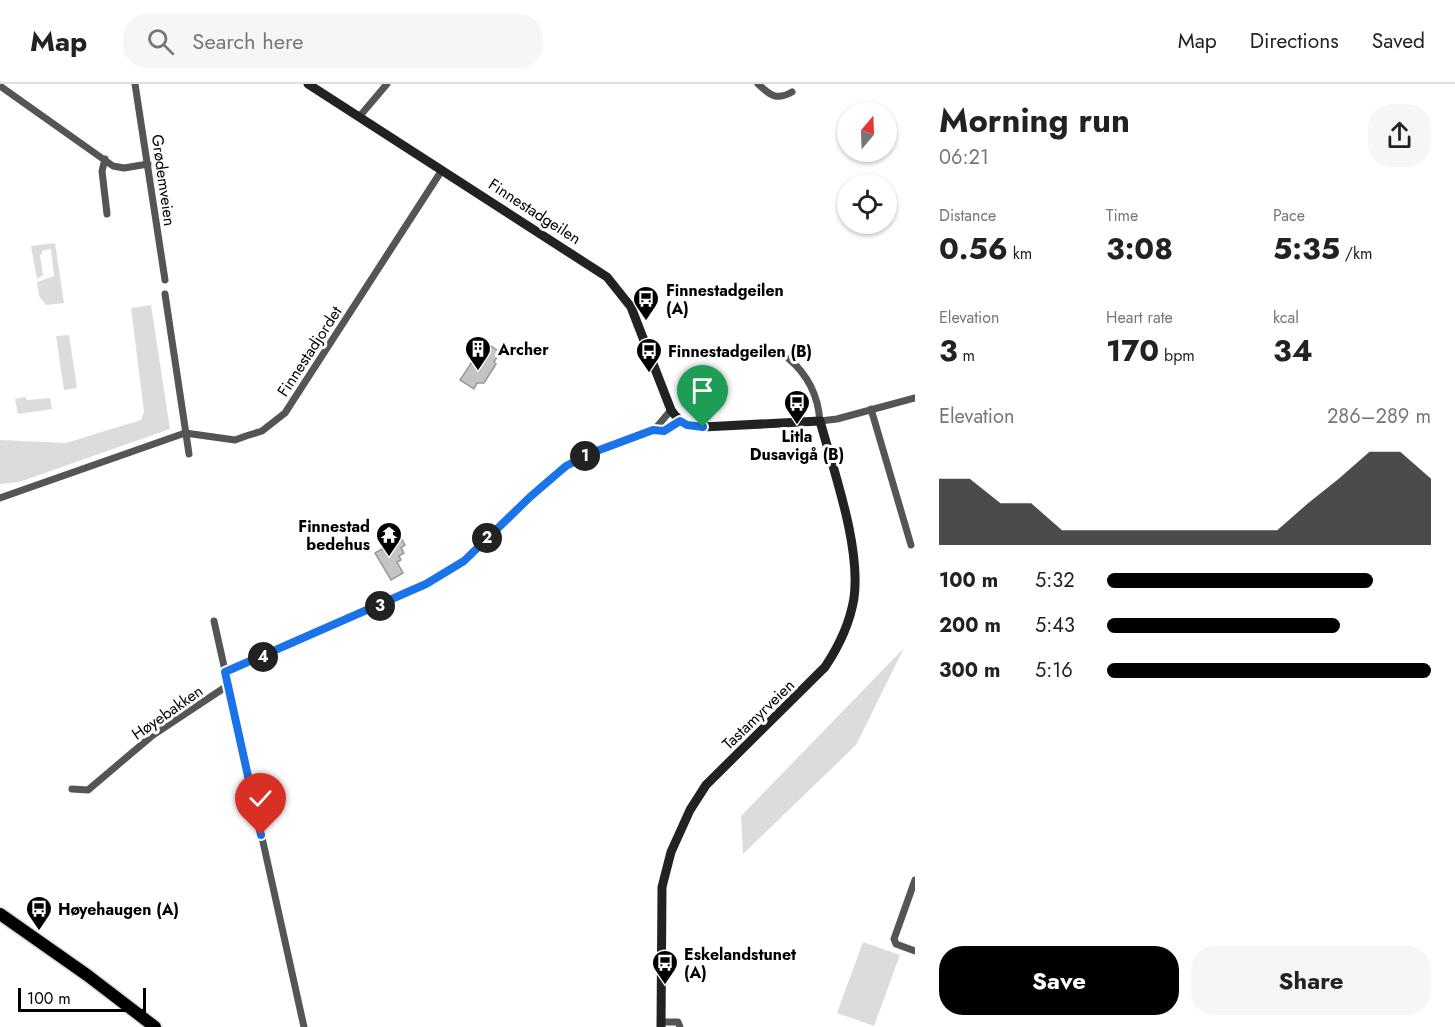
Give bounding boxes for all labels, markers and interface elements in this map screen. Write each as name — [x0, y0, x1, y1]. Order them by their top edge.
search box — [123, 14, 543, 68]
text: Map — [30, 21, 87, 62]
icon: search — [144, 25, 177, 58]
text: Search here — [192, 25, 304, 57]
text: Map — [1178, 26, 1217, 56]
text: Directions — [1250, 26, 1339, 56]
text: Saved — [1372, 26, 1425, 56]
text: Morning run — [939, 97, 1130, 144]
north arrow — [837, 102, 897, 162]
map controls — [837, 102, 897, 234]
button: share — [1368, 104, 1431, 167]
street label: Grødemveien — [146, 133, 181, 227]
text: 06:21 — [939, 143, 989, 172]
street label: Finnestadgeilen — [484, 173, 586, 250]
button: locate — [837, 174, 897, 234]
text: Distance — [939, 204, 996, 227]
text: Time — [1106, 204, 1138, 227]
text: Pace — [1273, 204, 1305, 227]
text: 0.56 — [939, 227, 1008, 270]
text: 3:08 — [1106, 227, 1173, 270]
text: 5:35 — [1273, 227, 1340, 270]
text: km — [1008, 242, 1032, 265]
text: /km — [1340, 242, 1373, 265]
place label: Finnestadgeilen (A) — [666, 279, 784, 320]
bus stop icon: Finnestadgeilen (A) — [631, 284, 661, 322]
street label: Finnestadjordet — [272, 301, 347, 401]
text: Elevation — [939, 306, 999, 329]
text: Heart rate — [1106, 306, 1173, 329]
text: kcal — [1273, 306, 1299, 329]
text: 3 — [939, 329, 958, 372]
text: 170 — [1106, 329, 1159, 372]
text: 34 — [1273, 329, 1313, 372]
building icon: Archer — [463, 334, 493, 372]
bus stop icon: Finnestadgeilen (B) — [634, 336, 664, 374]
place label: Archer — [497, 338, 549, 361]
place label: Finnestadgeilen (B) — [668, 340, 812, 363]
text: m — [958, 344, 975, 367]
text: bpm — [1159, 344, 1195, 367]
pin — [677, 365, 728, 427]
icon: arrive — [686, 374, 719, 407]
bus stop icon: Litla Dusavigå (B) — [782, 388, 812, 426]
text: Elevation — [939, 402, 1014, 431]
text: 286–289 m — [1327, 402, 1431, 431]
place label: Litla Dusavigå (B) — [750, 425, 844, 466]
pin: 1 — [570, 441, 600, 471]
text: 1 — [581, 444, 589, 467]
place label: Finnestad bedehus — [298, 515, 370, 556]
temple icon: Finnestad bedehus — [374, 520, 404, 558]
pin: 2 — [472, 523, 502, 553]
text: 2 — [482, 526, 492, 549]
text: 100 m — [939, 566, 998, 595]
text: 5:32 — [1035, 566, 1075, 595]
pin: 3 — [365, 591, 395, 621]
text: 3 — [375, 594, 385, 617]
text: 200 m — [939, 611, 1001, 640]
text: 5:43 — [1035, 611, 1075, 640]
pin: 4 — [248, 642, 278, 672]
text: 4 — [257, 645, 269, 668]
text: 300 m — [939, 656, 1000, 685]
text: 5:16 — [1035, 656, 1073, 685]
street label: Tastamyrveien — [717, 674, 800, 755]
street label: Høyebakken — [127, 679, 208, 745]
pin — [235, 773, 286, 835]
icon: check — [244, 782, 277, 815]
bus stop icon: Høyehaugen (A) — [24, 894, 54, 932]
place label: Høyehaugen (A) — [58, 898, 179, 921]
place label: Eskelandstunet (A) — [684, 943, 797, 984]
button: Save — [939, 946, 1179, 1015]
button: Share — [1191, 946, 1431, 1015]
bus stop icon: Eskelandstunet (A) — [650, 948, 680, 986]
scale bar — [18, 985, 146, 1012]
text: 100 m — [27, 987, 71, 1010]

